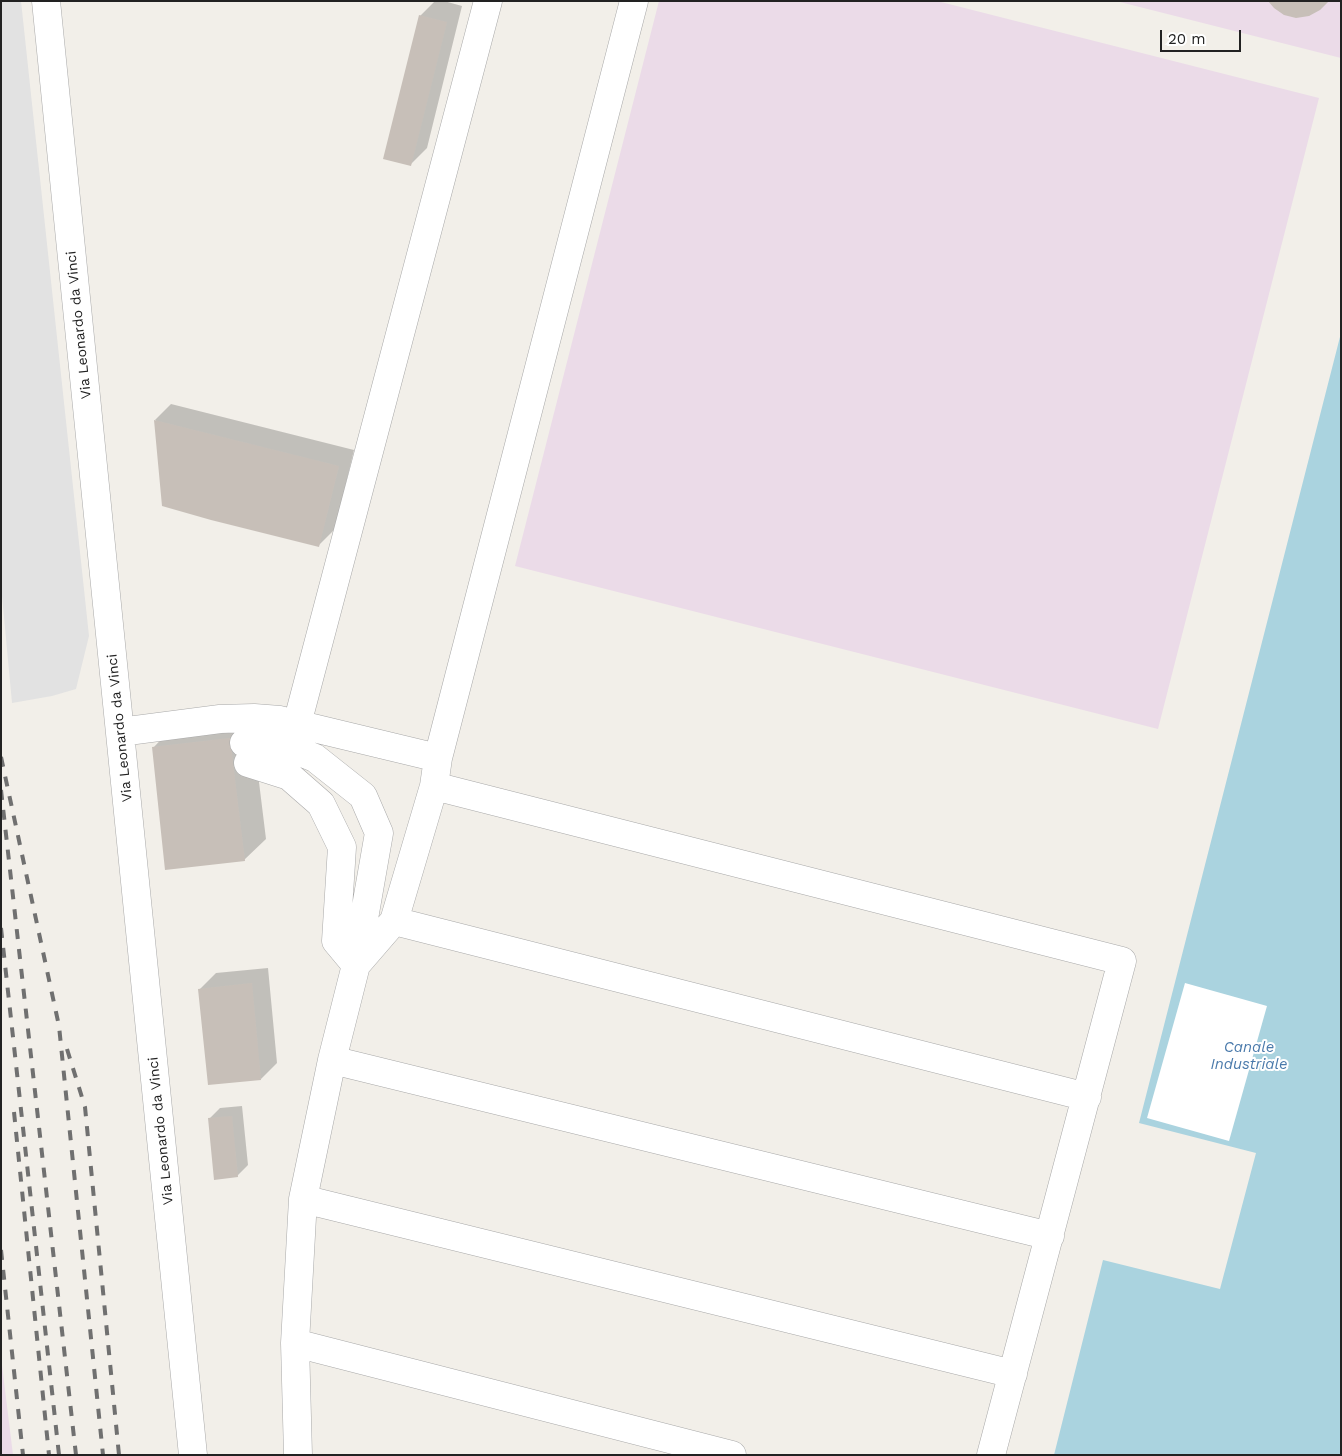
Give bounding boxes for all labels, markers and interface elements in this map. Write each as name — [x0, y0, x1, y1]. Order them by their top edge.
scale bar — [1162, 20, 1243, 52]
text: 20 m — [1168, 30, 1206, 48]
street label: Via Leonardo da Vinci — [63, 250, 95, 400]
street label: Via Leonardo da Vinci — [104, 653, 136, 803]
water label: Canale Industriale — [1211, 1039, 1287, 1074]
street label: Via Leonardo da Vinci — [145, 1056, 177, 1206]

